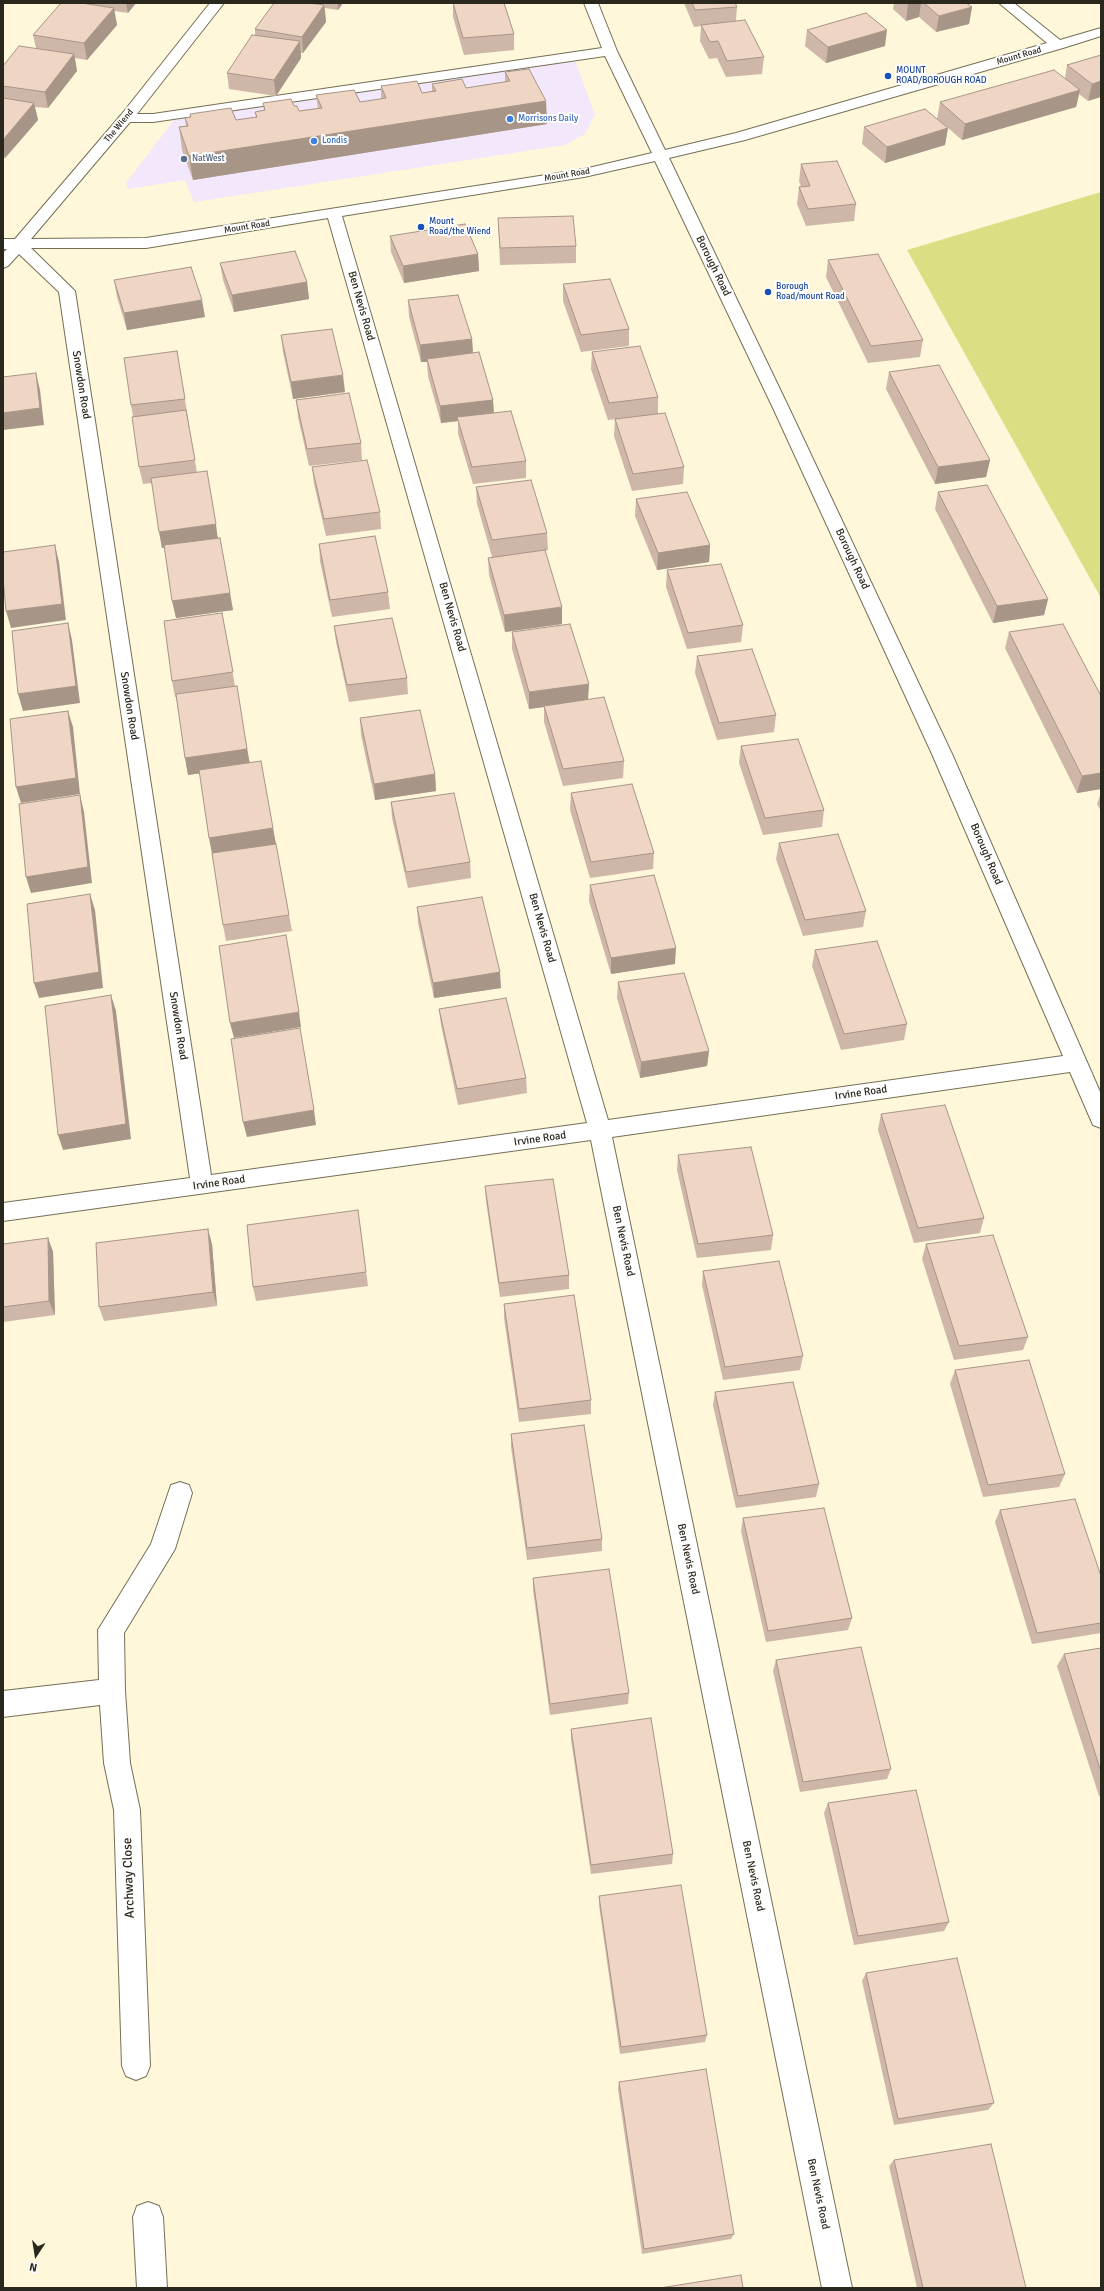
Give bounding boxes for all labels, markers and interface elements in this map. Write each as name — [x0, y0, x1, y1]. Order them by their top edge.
street label: Mount Road — [995, 44, 1043, 68]
place label: MOUNT ROAD/BOROUGH ROAD — [896, 66, 987, 87]
marker: MOUNT ROAD/BOROUGH ROAD — [883, 71, 893, 81]
street label: The Wiend — [102, 107, 136, 145]
marker: Morrisons Daily — [505, 114, 515, 124]
place label: Morrisons Daily — [518, 114, 578, 124]
marker: Londis — [309, 136, 319, 146]
place label: Londis — [322, 136, 347, 146]
marker: NatWest — [179, 154, 189, 164]
place label: NatWest — [192, 154, 225, 164]
street label: Mount Road — [543, 166, 591, 184]
place label: Mount Road/the Wiend — [429, 217, 491, 238]
street label: Mount Road — [223, 218, 271, 236]
marker: Mount Road/the Wiend — [416, 222, 426, 232]
street label: Borough Road — [693, 234, 733, 298]
street label: Ben Nevis Road — [345, 270, 377, 342]
place label: Borough Road/mount Road — [776, 282, 845, 303]
marker: Borough Road/mount Road — [763, 287, 773, 297]
street label: Snowdon Road — [69, 350, 93, 420]
street label: Borough Road — [832, 526, 872, 592]
street label: Ben Nevis Road — [436, 581, 468, 653]
street label: Snowdon Road — [117, 671, 141, 741]
street label: Borough Road — [967, 821, 1005, 887]
street label: Ben Nevis Road — [526, 892, 558, 964]
street label: Snowdon Road — [166, 991, 190, 1061]
street label: Irvine Road — [834, 1083, 888, 1103]
street label: Irvine Road — [513, 1129, 567, 1149]
street label: Irvine Road — [192, 1173, 246, 1193]
street label: Ben Nevis Road — [609, 1204, 637, 1278]
street label: Ben Nevis Road — [674, 1522, 702, 1596]
street label: Archway Close — [120, 1837, 138, 1919]
street label: Ben Nevis Road — [739, 1839, 767, 1913]
street label: Ben Nevis Road — [804, 2157, 832, 2231]
north arrow — [16, 2235, 56, 2275]
text: N — [28, 2260, 38, 2274]

